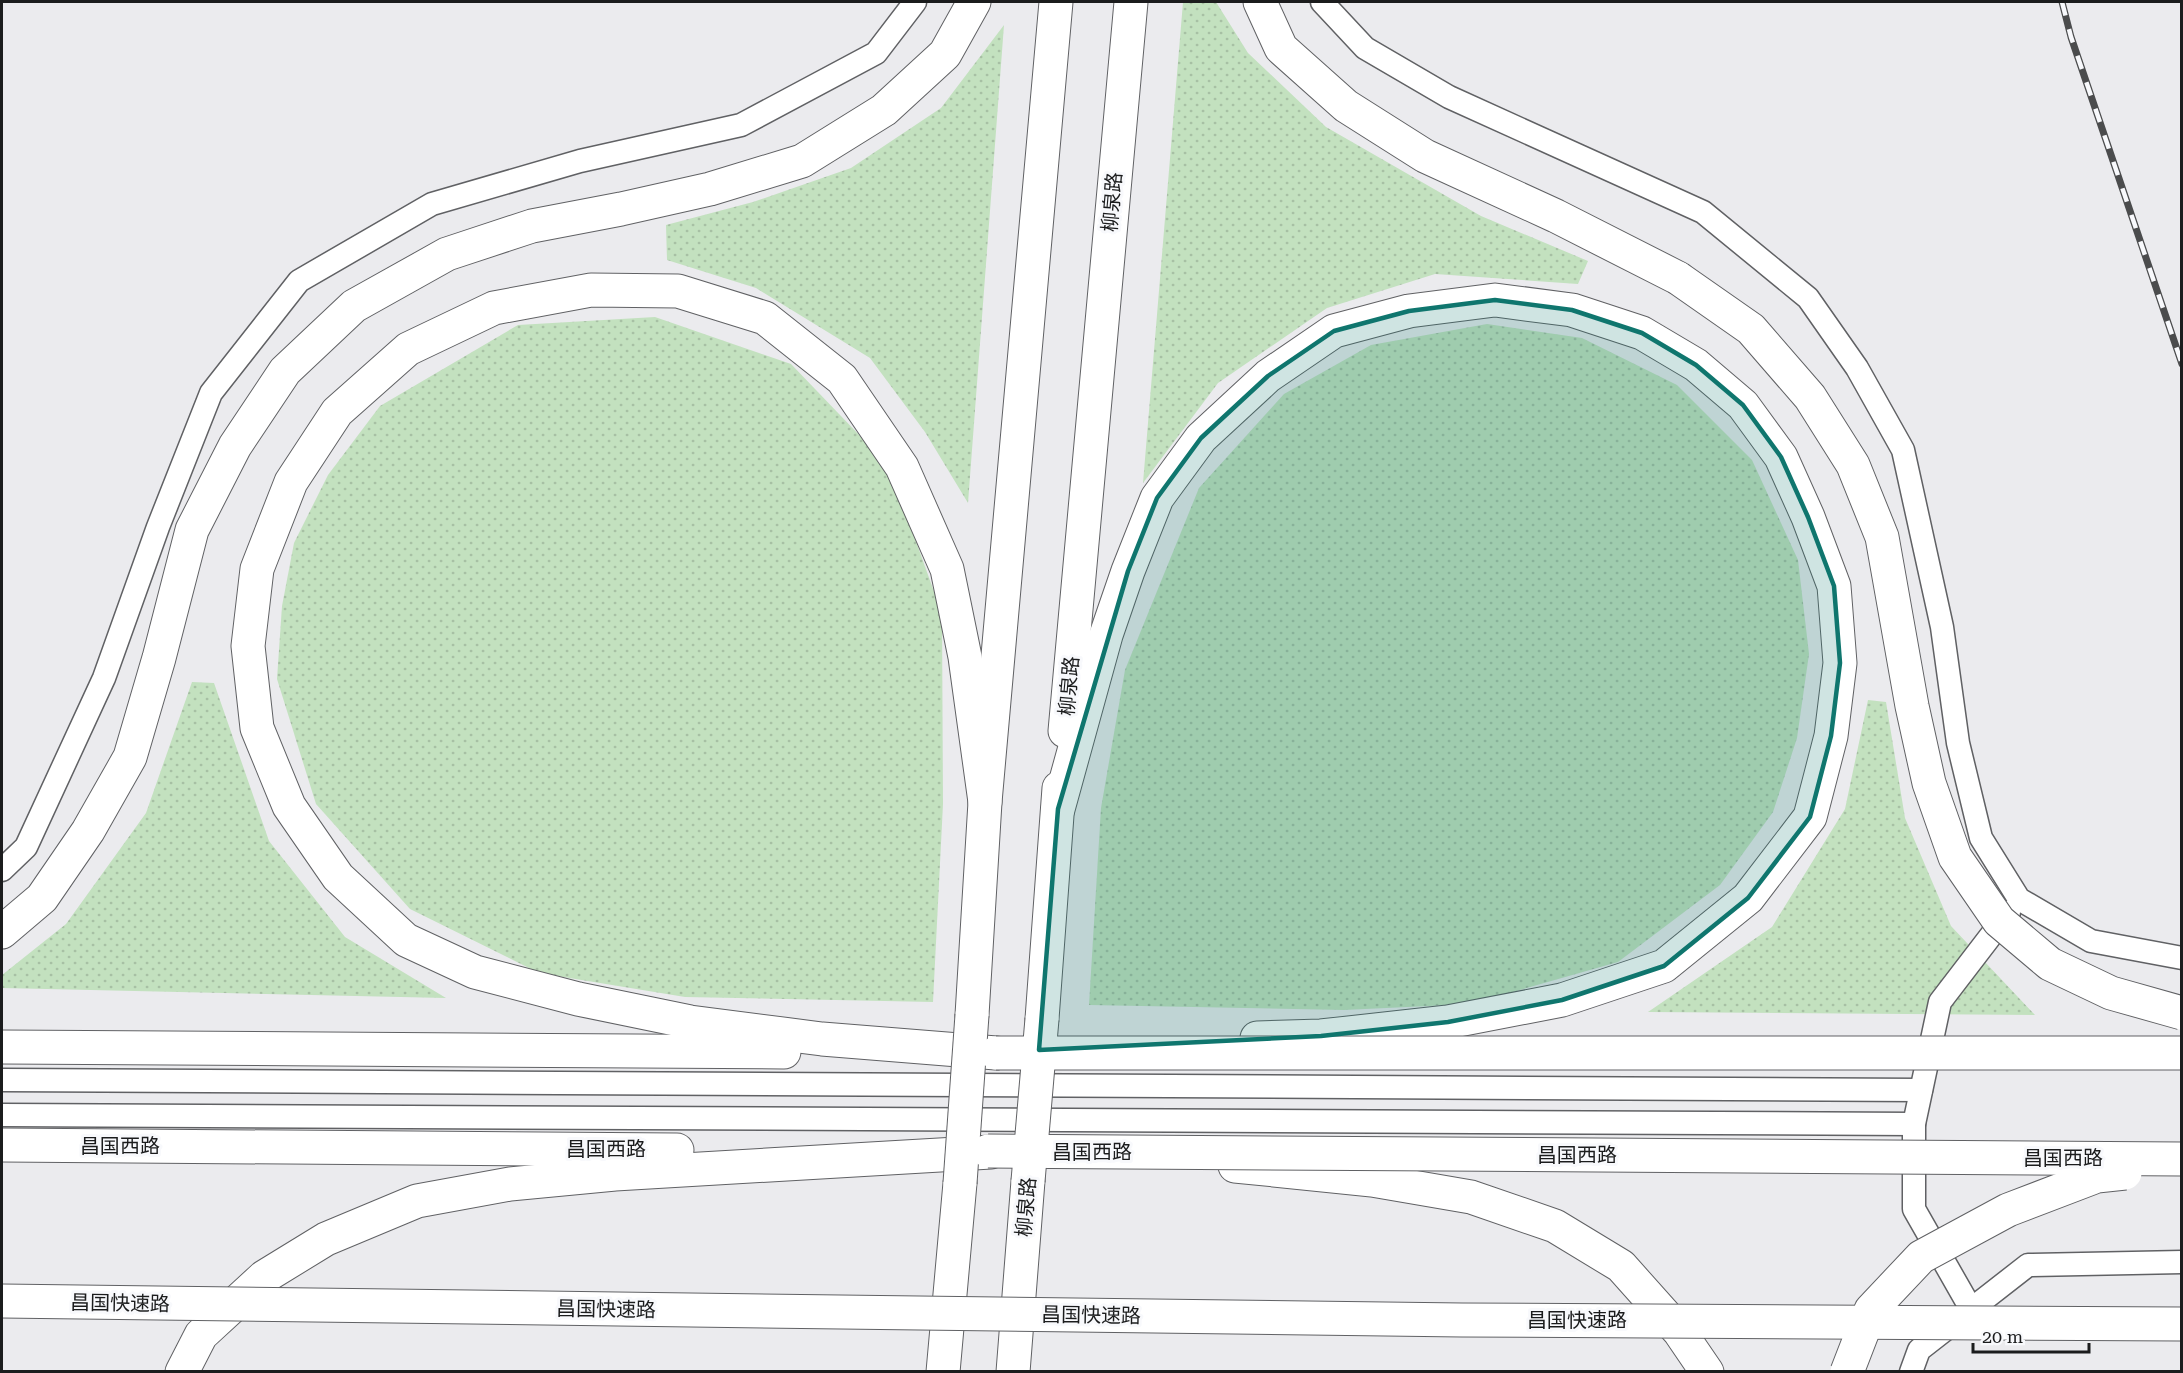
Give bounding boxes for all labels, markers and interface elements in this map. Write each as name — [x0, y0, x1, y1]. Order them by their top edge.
street label: 柳泉路 — [1097, 171, 1127, 233]
street label: 柳泉路 — [1054, 655, 1084, 717]
street label: 昌国西路 — [80, 1134, 160, 1158]
street label: 昌国西路 — [566, 1137, 646, 1161]
street label: 昌国西路 — [1052, 1140, 1132, 1164]
street label: 昌国西路 — [1537, 1143, 1617, 1167]
street label: 昌国西路 — [2023, 1146, 2103, 1170]
street label: 柳泉路 — [1011, 1176, 1041, 1238]
street label: 昌国快速路 — [70, 1290, 170, 1316]
street label: 昌国快速路 — [556, 1296, 656, 1322]
street label: 昌国快速路 — [1041, 1302, 1141, 1328]
street label: 昌国快速路 — [1527, 1308, 1627, 1332]
scale bar — [1973, 1316, 2088, 1354]
text: 20 m — [1982, 1326, 2023, 1347]

